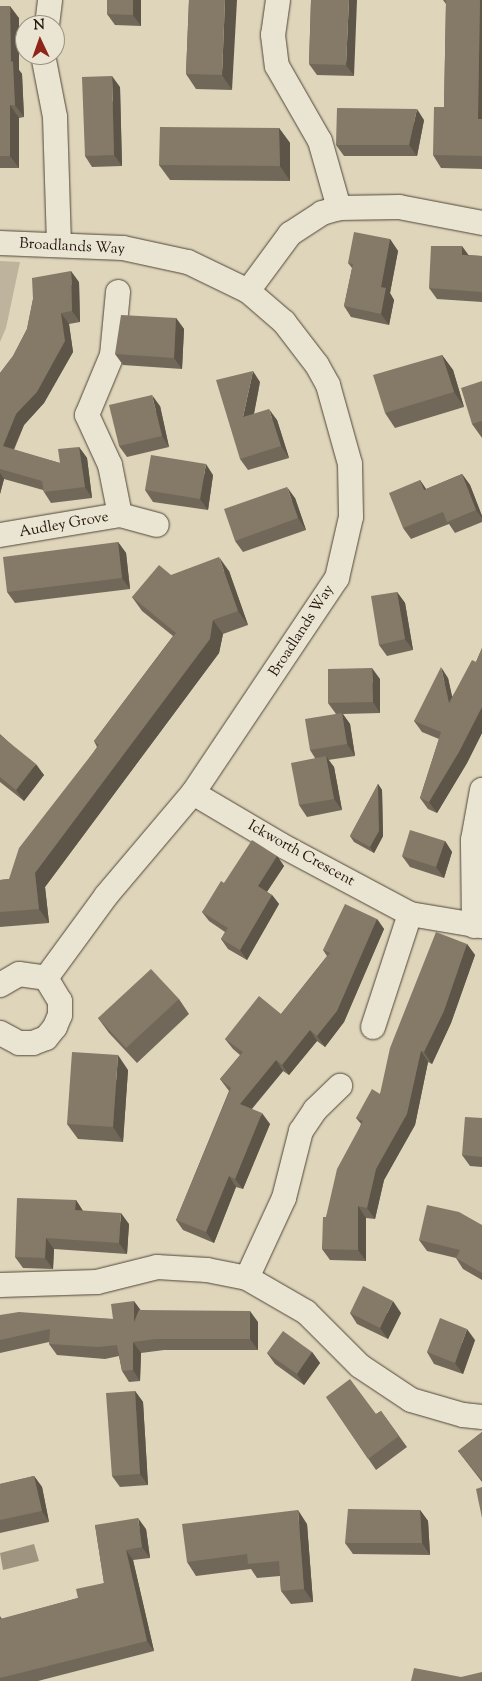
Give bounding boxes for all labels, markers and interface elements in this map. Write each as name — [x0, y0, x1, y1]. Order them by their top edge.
north arrow — [15, 15, 65, 65]
text: N — [33, 16, 45, 36]
street label: Broadlands Way — [19, 235, 125, 259]
street label: Audley Grove — [18, 508, 110, 542]
street label: Broadlands Way — [266, 582, 338, 680]
street label: Ickworth Crescent — [244, 817, 358, 891]

